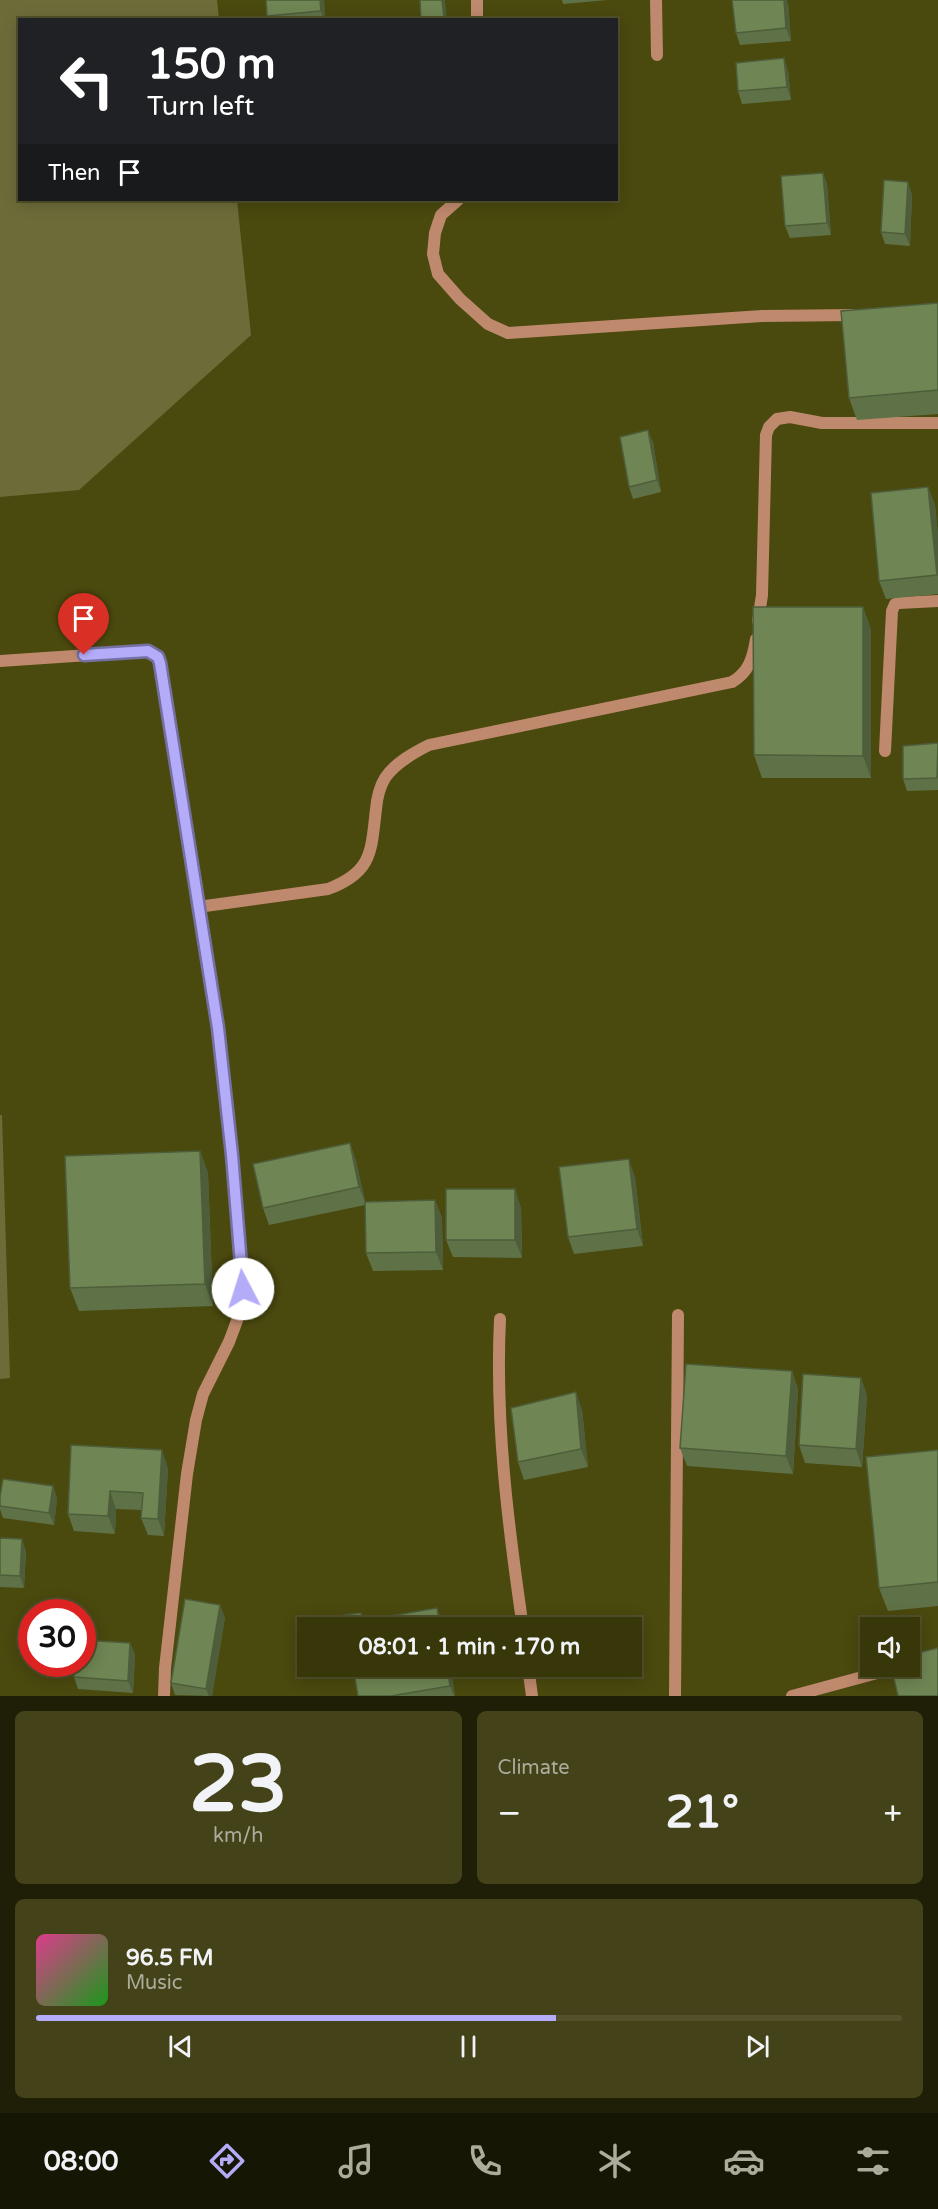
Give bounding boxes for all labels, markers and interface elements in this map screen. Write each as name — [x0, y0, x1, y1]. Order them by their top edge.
text: 150 m — [147, 39, 276, 90]
icon: left — [48, 42, 126, 120]
text: Turn left — [147, 90, 254, 123]
icon: arrive — [113, 156, 146, 189]
text: Then — [48, 160, 101, 186]
pin — [58, 593, 109, 655]
icon: arrive — [67, 602, 100, 635]
position arrow — [211, 1257, 275, 1321]
speed limit sign: 30 — [18, 1599, 96, 1677]
map controls — [860, 1617, 920, 1677]
button: sound — [860, 1617, 920, 1677]
text: 08:01 · 1 min · 170 m — [359, 1634, 580, 1660]
text: 23 — [189, 1738, 287, 1832]
text: Climate — [498, 1756, 570, 1780]
text: 21° — [665, 1786, 739, 1840]
text: − — [498, 1794, 521, 1833]
text: + — [883, 1794, 902, 1833]
text: km/h — [213, 1824, 263, 1848]
text: 96.5 FM — [126, 1945, 214, 1971]
text: Music — [126, 1971, 182, 1995]
icon: previous — [164, 2030, 197, 2063]
icon: pause — [452, 2030, 485, 2063]
icon: next — [741, 2030, 774, 2063]
icon: directions — [206, 2140, 248, 2182]
icon: music — [335, 2140, 377, 2182]
icon: phone — [464, 2140, 506, 2182]
icon: climate — [594, 2140, 636, 2182]
icon: car — [723, 2140, 765, 2182]
icon: filters — [852, 2140, 894, 2182]
text: 08:00 — [44, 2145, 119, 2178]

